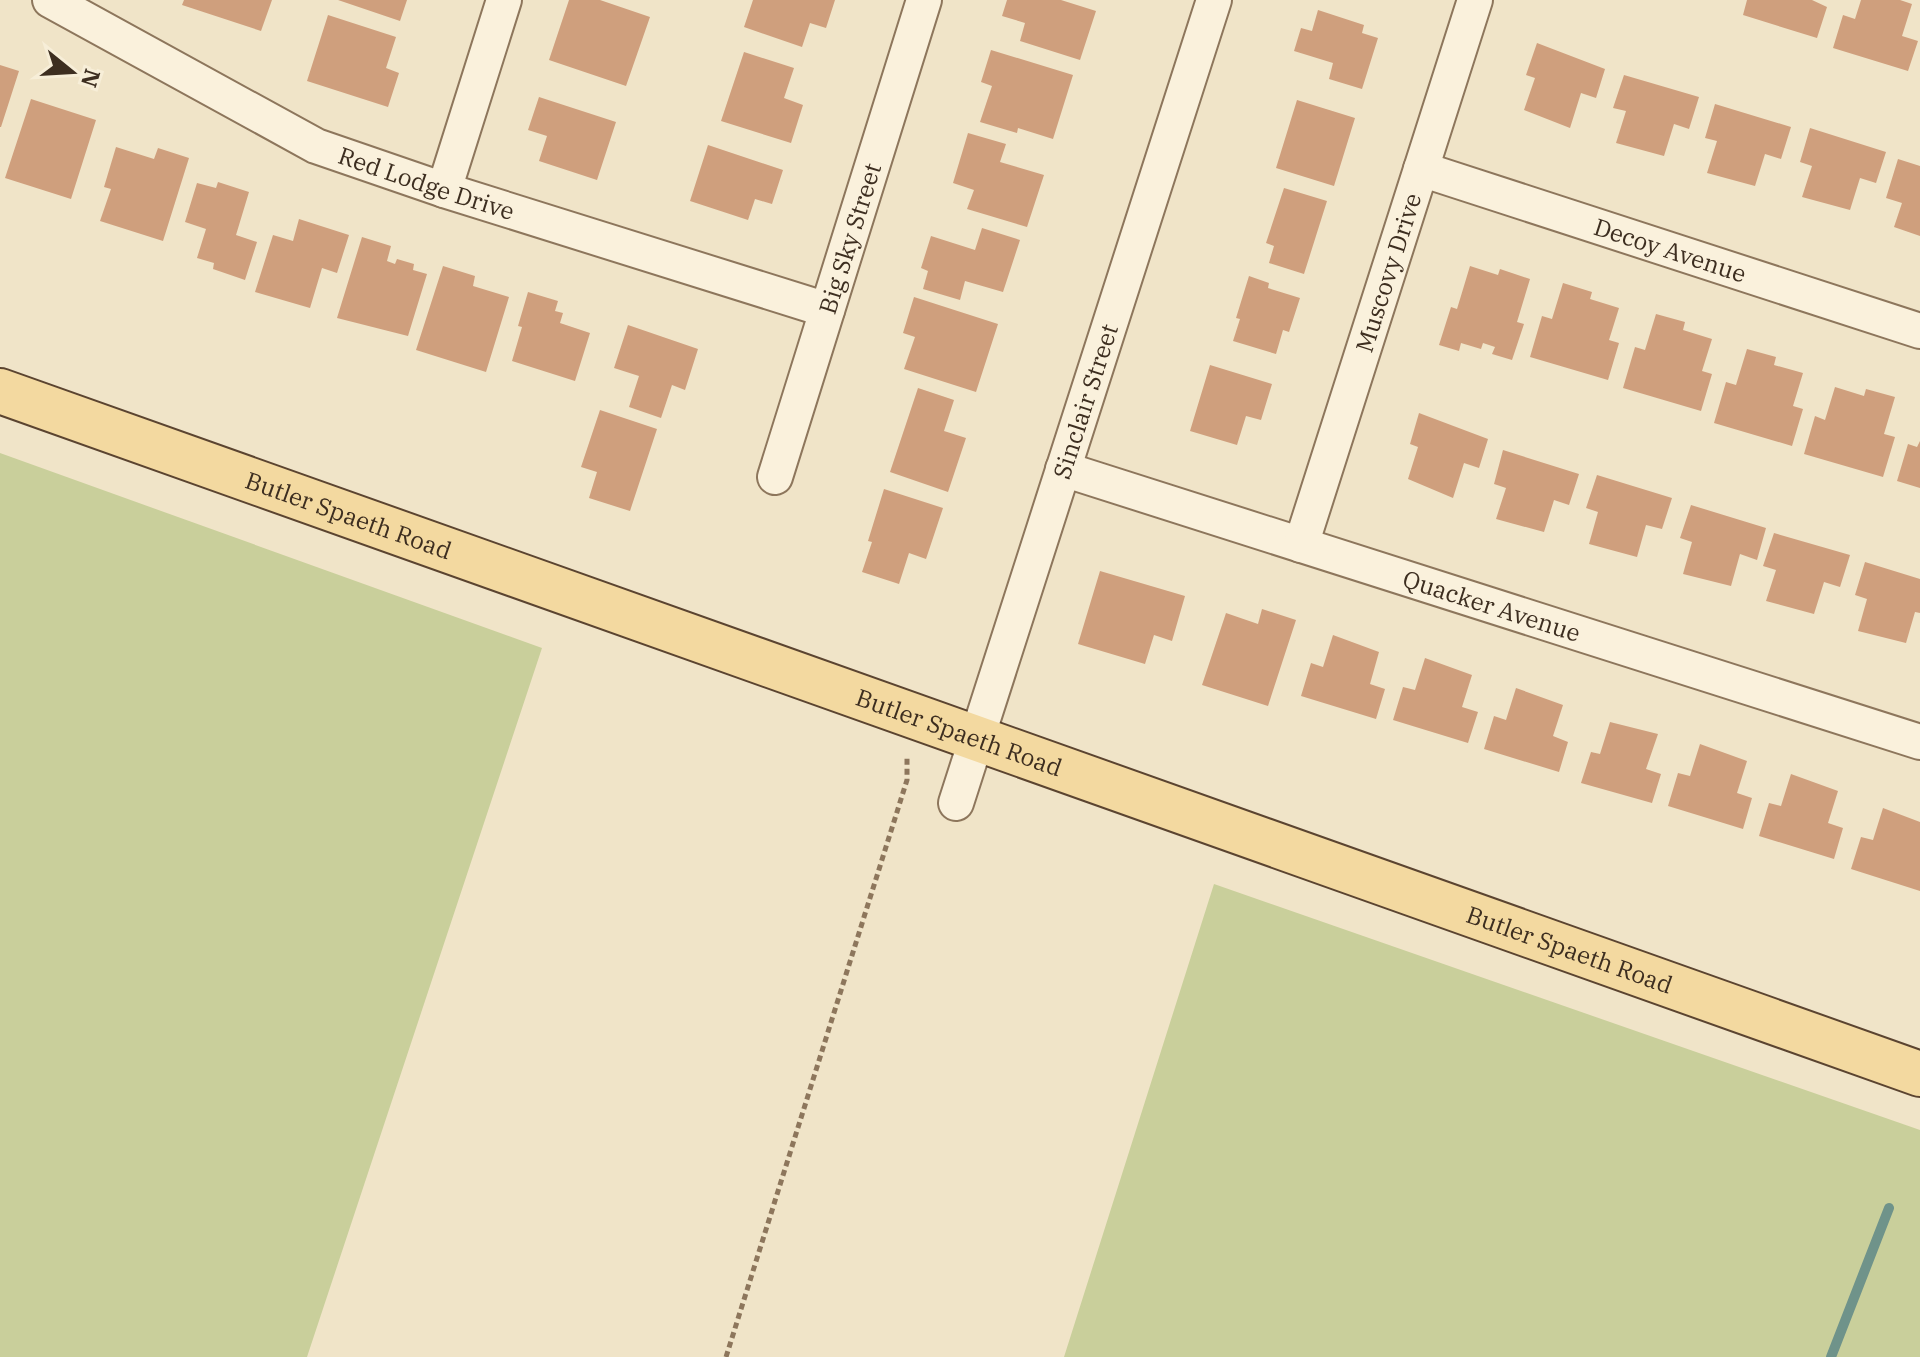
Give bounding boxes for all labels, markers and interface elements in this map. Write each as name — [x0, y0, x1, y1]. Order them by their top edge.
north arrow — [32, 32, 112, 112]
text: N — [75, 66, 108, 91]
street label: Red Lodge Drive — [334, 139, 519, 227]
street label: Big Sky Street — [811, 159, 888, 318]
street label: Muscovy Drive — [1348, 189, 1428, 356]
street label: Decoy Avenue — [1590, 210, 1750, 290]
street label: Sinclair Street — [1045, 320, 1125, 483]
street label: Butler Spaeth Road — [241, 464, 456, 566]
street label: Quacker Avenue — [1399, 562, 1585, 649]
street label: Butler Spaeth Road — [852, 681, 1067, 784]
street label: Butler Spaeth Road — [1462, 898, 1677, 1001]

